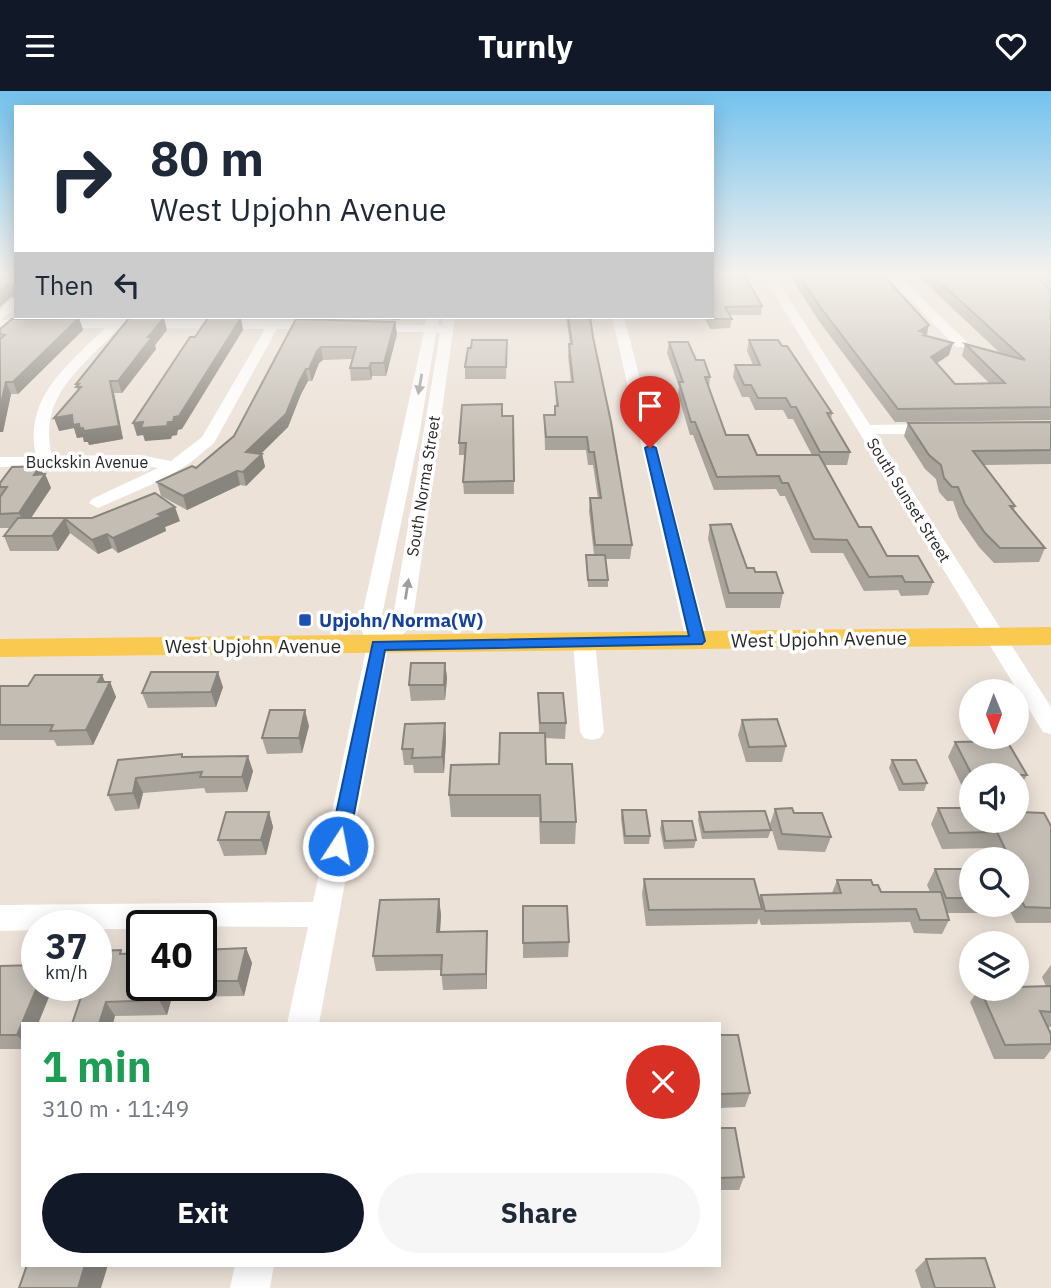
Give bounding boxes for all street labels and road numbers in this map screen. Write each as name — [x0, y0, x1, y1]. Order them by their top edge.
street label: South Norma Street — [402, 414, 444, 558]
street label: South Sunset Street — [863, 434, 955, 566]
street label: Buckskin Avenue — [26, 452, 148, 472]
street label: West Upjohn Avenue — [731, 625, 907, 653]
street label: West Upjohn Avenue — [165, 634, 341, 658]

